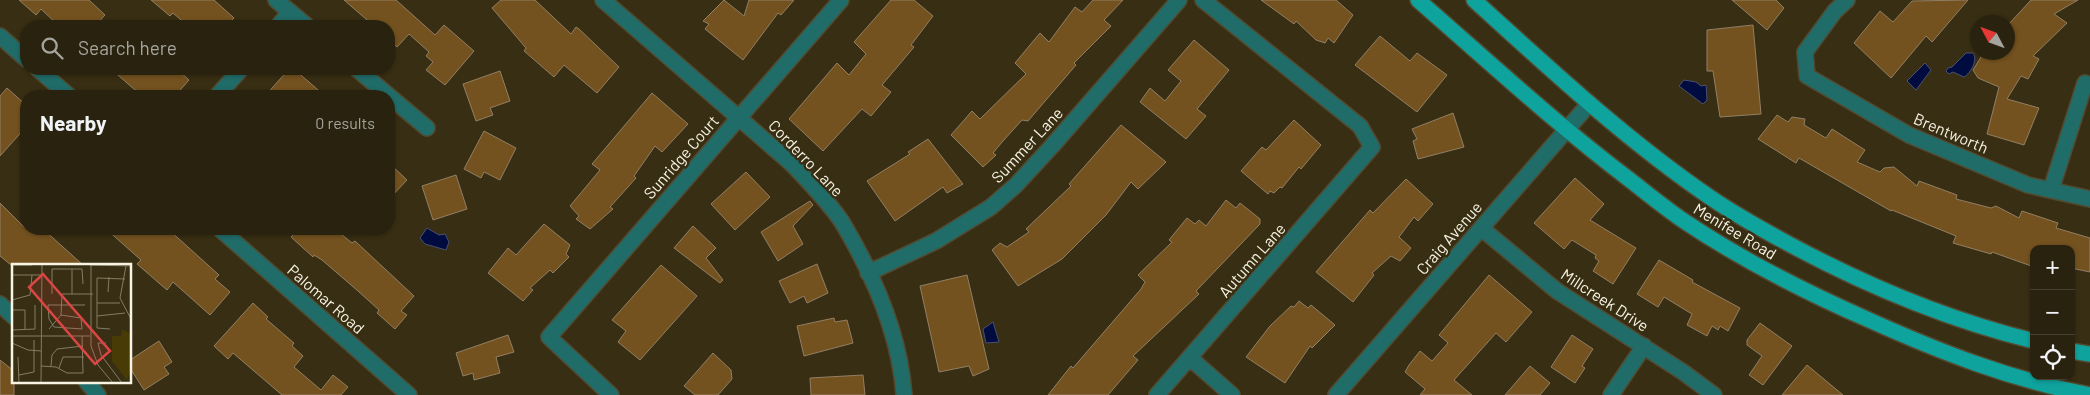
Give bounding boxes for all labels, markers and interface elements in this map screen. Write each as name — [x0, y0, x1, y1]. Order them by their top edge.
north arrow — [1970, 15, 2015, 60]
search box — [20, 20, 395, 75]
icon: search — [38, 34, 66, 62]
text: Search here — [78, 36, 177, 59]
street label: Summer Lane — [987, 103, 1066, 186]
street label: Brentworth — [1911, 108, 1991, 157]
text: Nearby — [40, 110, 106, 135]
street label: Sunridge Court — [639, 111, 722, 202]
text: 0 results — [315, 113, 375, 132]
street label: Corderro Lane — [765, 115, 848, 200]
street label: Craig Avenue — [1412, 197, 1485, 278]
street label: Menifee Road — [1690, 198, 1780, 263]
street label: Autumn Lane — [1214, 219, 1289, 301]
map controls — [2030, 245, 2075, 380]
button: + — [2030, 245, 2075, 290]
street label: Palomar Road — [284, 260, 369, 337]
inset map — [12, 264, 131, 382]
street label: Millcreek Drive — [1558, 264, 1653, 335]
button: − — [2030, 290, 2075, 335]
button: locate — [2030, 335, 2075, 380]

